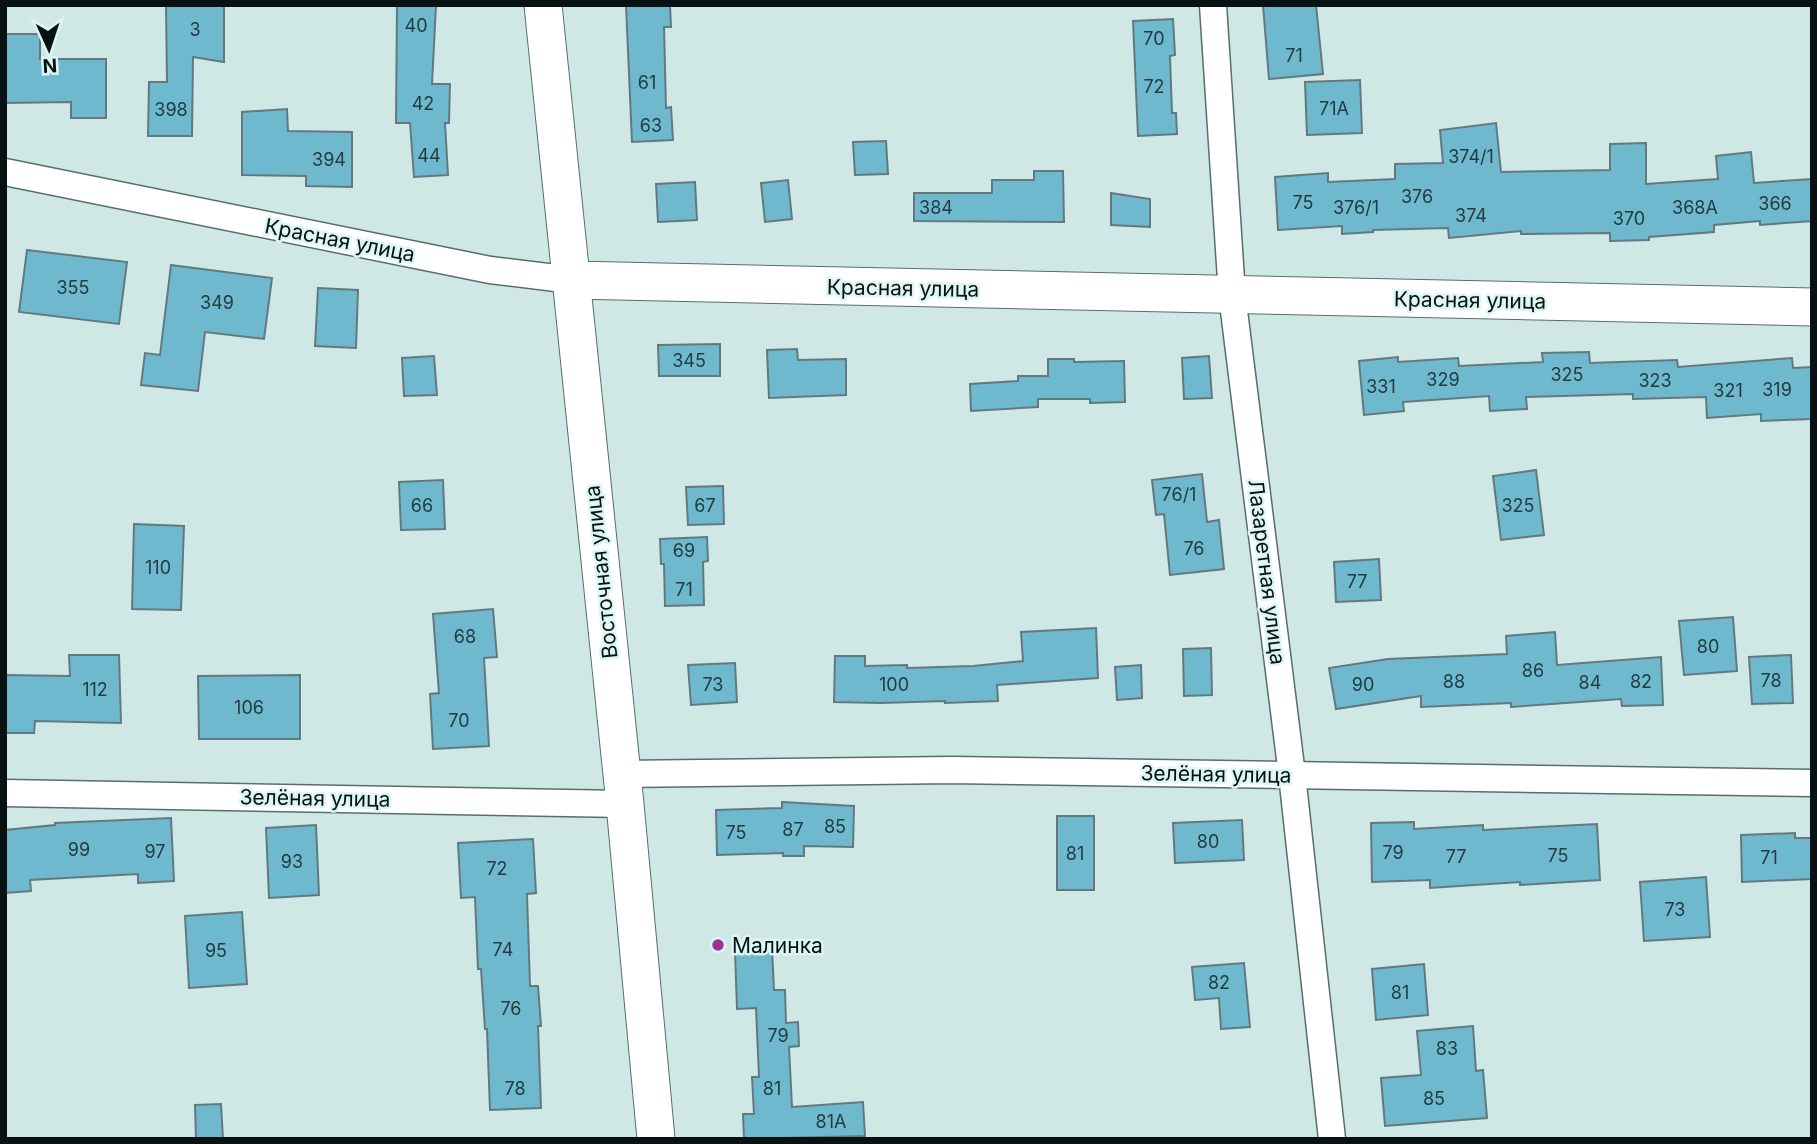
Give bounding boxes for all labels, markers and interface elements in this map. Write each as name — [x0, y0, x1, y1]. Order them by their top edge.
north arrow — [14, 14, 84, 84]
house number: 40 — [405, 15, 427, 36]
house number: 3 — [189, 19, 201, 40]
house number: 70 — [1143, 28, 1165, 49]
house number: 71 — [1285, 45, 1303, 66]
text: N — [42, 54, 58, 77]
house number: 61 — [638, 72, 656, 93]
house number: 72 — [1143, 76, 1165, 97]
house number: 42 — [412, 93, 434, 114]
house number: 71А — [1319, 98, 1349, 119]
house number: 398 — [154, 99, 188, 120]
house number: 63 — [640, 115, 662, 136]
house number: 44 — [417, 145, 441, 166]
house number: 374/1 — [1448, 146, 1494, 167]
house number: 394 — [312, 149, 346, 170]
house number: 376 — [1401, 186, 1433, 207]
house number: 75 — [1293, 192, 1313, 213]
house number: 366 — [1758, 193, 1792, 214]
house number: 384 — [919, 197, 953, 218]
house number: 376/1 — [1333, 197, 1379, 218]
house number: 368А — [1672, 197, 1718, 218]
house number: 374 — [1455, 205, 1487, 226]
house number: 370 — [1613, 208, 1645, 229]
street label: Красная улица — [263, 213, 417, 267]
street label: Красная улица — [827, 274, 979, 302]
house number: 355 — [56, 277, 90, 298]
street label: Красная улица — [1394, 286, 1546, 314]
house number: 349 — [200, 292, 234, 313]
house number: 345 — [672, 350, 706, 371]
house number: 325 — [1550, 364, 1584, 385]
house number: 329 — [1426, 369, 1460, 390]
house number: 323 — [1638, 370, 1672, 391]
house number: 331 — [1366, 376, 1396, 397]
house number: 319 — [1762, 379, 1792, 400]
house number: 321 — [1713, 380, 1743, 401]
street label: Лазаретная улица — [1243, 478, 1291, 666]
street label: Восточная улица — [579, 484, 623, 660]
house number: 76/1 — [1162, 484, 1196, 505]
house number: 66 — [411, 495, 433, 516]
house number: 67 — [694, 495, 716, 516]
house number: 325 — [1501, 495, 1535, 516]
house number: 76 — [1183, 538, 1205, 559]
house number: 69 — [673, 540, 695, 561]
house number: 110 — [145, 557, 171, 578]
house number: 77 — [1347, 571, 1367, 592]
house number: 71 — [675, 579, 693, 600]
house number: 68 — [454, 626, 476, 647]
house number: 80 — [1697, 636, 1719, 657]
house number: 86 — [1522, 660, 1544, 681]
house number: 78 — [1760, 670, 1782, 691]
house number: 88 — [1443, 671, 1465, 692]
house number: 82 — [1630, 671, 1652, 692]
house number: 84 — [1579, 672, 1601, 693]
house number: 73 — [702, 674, 724, 695]
house number: 100 — [879, 674, 909, 695]
house number: 90 — [1352, 674, 1374, 695]
house number: 112 — [82, 679, 108, 700]
house number: 106 — [234, 697, 264, 718]
house number: 70 — [448, 710, 470, 731]
street label: Зелёная улица — [1140, 760, 1292, 788]
street label: Зелёная улица — [239, 784, 391, 812]
house number: 85 — [824, 816, 846, 837]
house number: 87 — [782, 819, 804, 840]
house number: 75 — [726, 822, 746, 843]
house number: 80 — [1197, 831, 1219, 852]
house number: 99 — [68, 839, 90, 860]
house number: 97 — [145, 841, 166, 862]
house number: 79 — [1382, 842, 1404, 863]
house number: 81 — [1066, 843, 1084, 864]
house number: 75 — [1548, 845, 1568, 866]
house number: 77 — [1446, 846, 1466, 867]
house number: 71 — [1760, 847, 1778, 868]
house number: 93 — [281, 851, 303, 872]
house number: 72 — [486, 858, 508, 879]
house number: 73 — [1664, 899, 1686, 920]
place label: Малинка — [732, 933, 823, 958]
marker: Малинка — [710, 937, 726, 953]
house number: 74 — [493, 939, 513, 960]
house number: 95 — [205, 940, 227, 961]
house number: 82 — [1208, 972, 1230, 993]
house number: 81 — [1391, 982, 1409, 1003]
house number: 76 — [500, 998, 522, 1019]
house number: 79 — [767, 1025, 789, 1046]
house number: 83 — [1436, 1038, 1458, 1059]
house number: 78 — [504, 1078, 526, 1099]
house number: 81 — [763, 1078, 781, 1099]
house number: 85 — [1423, 1088, 1445, 1109]
house number: 81А — [816, 1111, 846, 1132]

